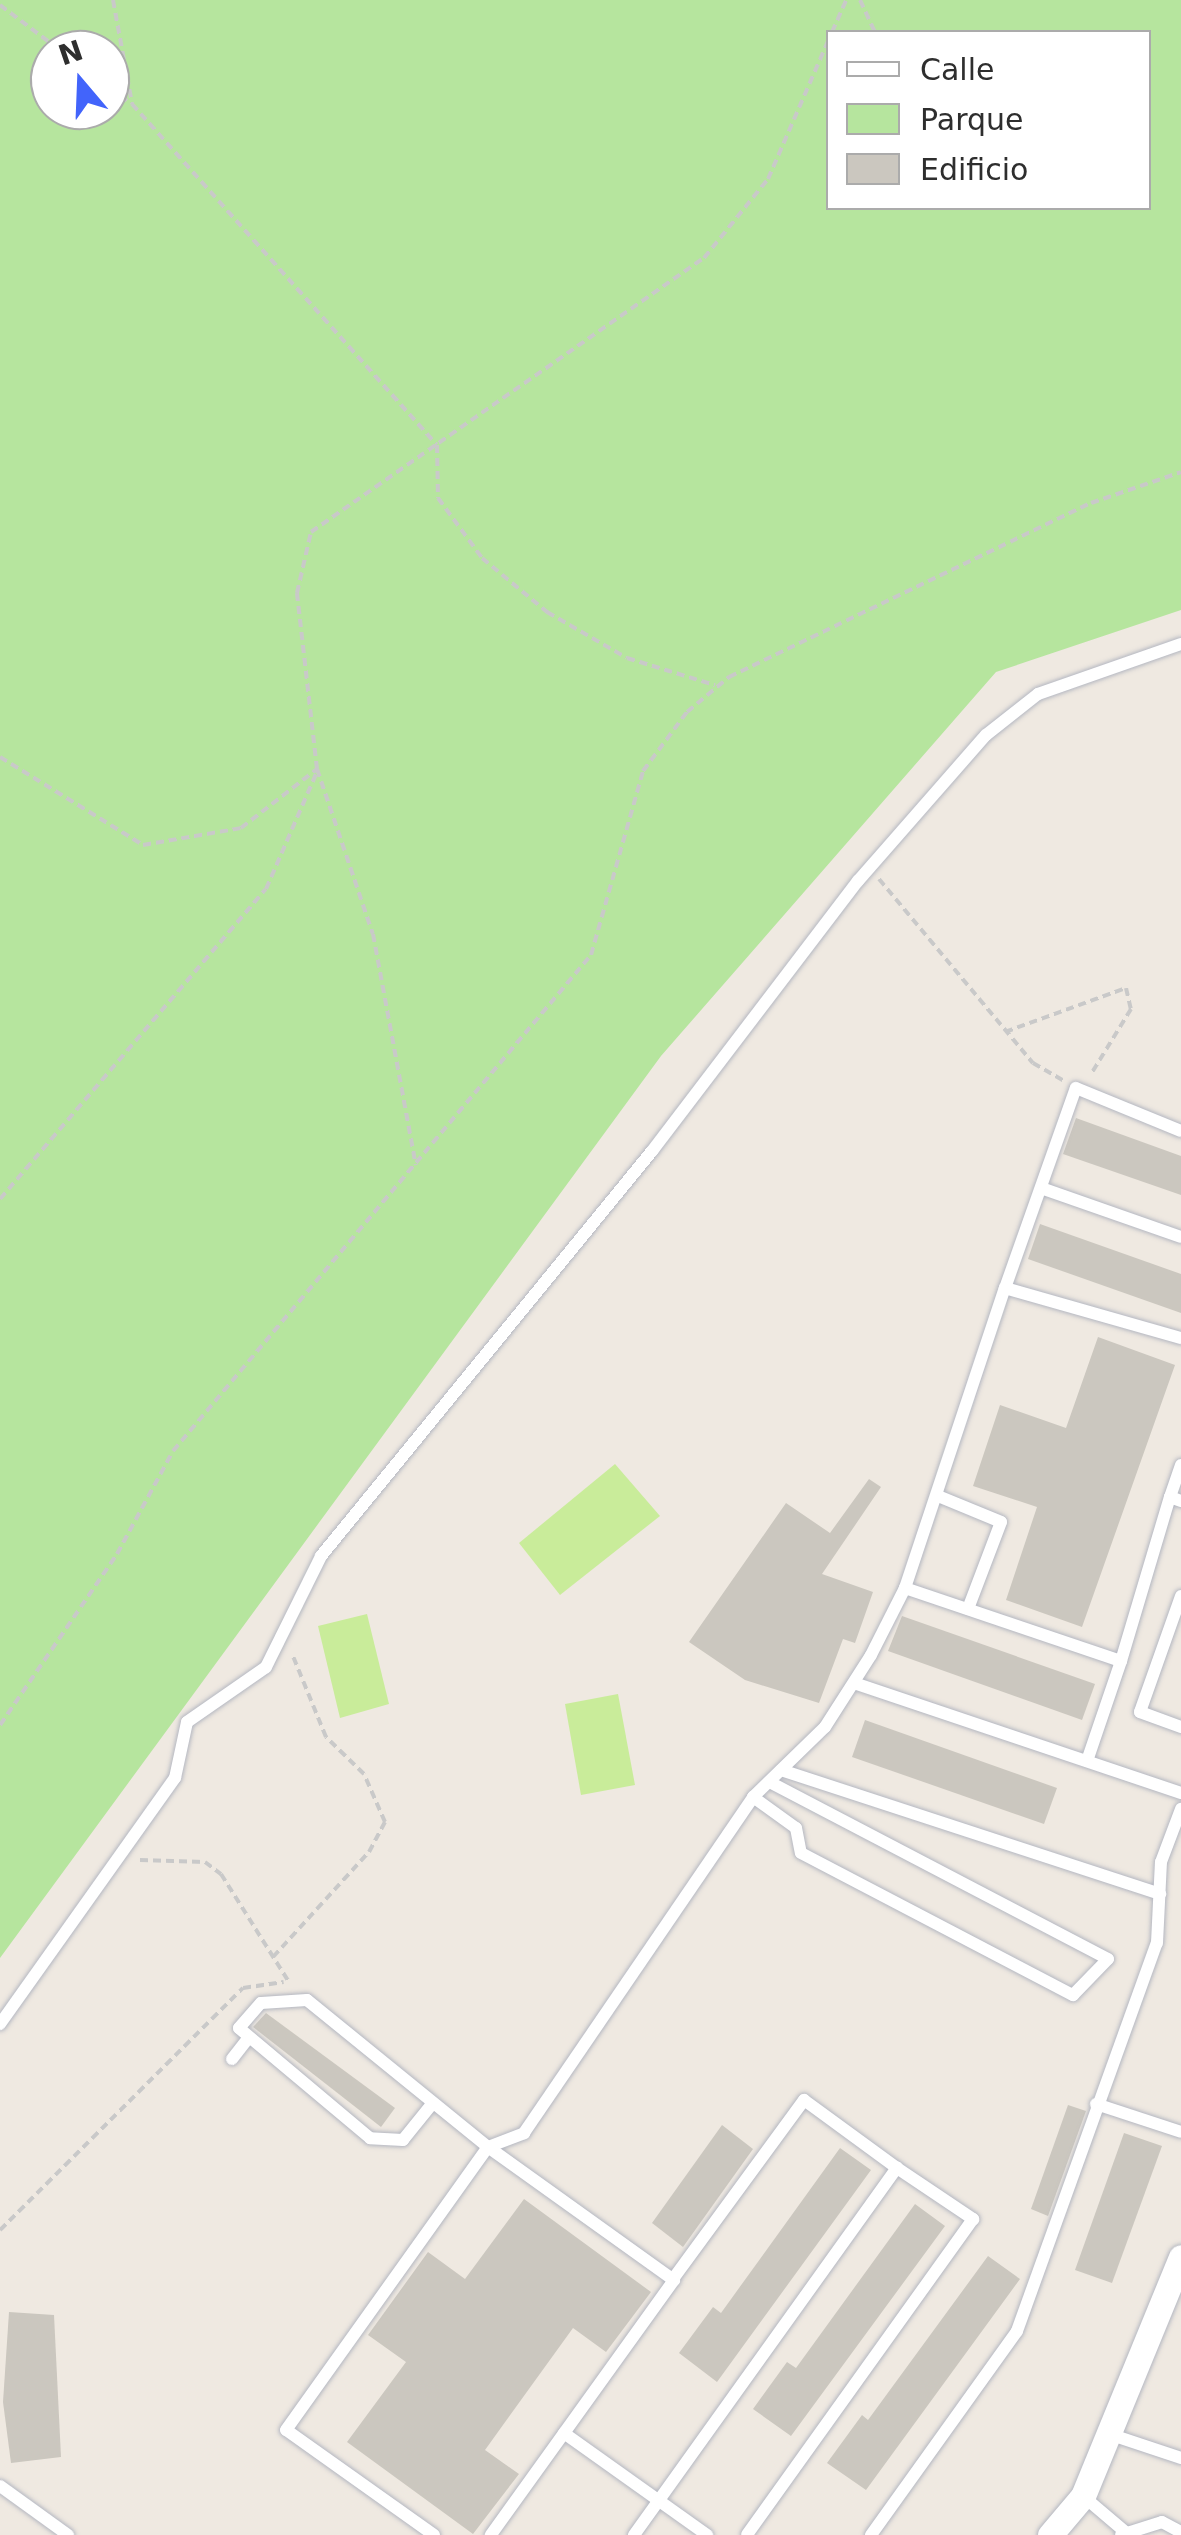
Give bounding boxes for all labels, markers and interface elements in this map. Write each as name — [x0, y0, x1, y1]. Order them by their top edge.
north arrow — [30, 30, 130, 130]
legend — [826, 30, 1151, 210]
text: N — [54, 34, 87, 72]
text: Calle — [920, 52, 994, 87]
text: Parque — [920, 102, 1023, 137]
text: Edificio — [920, 152, 1028, 187]

